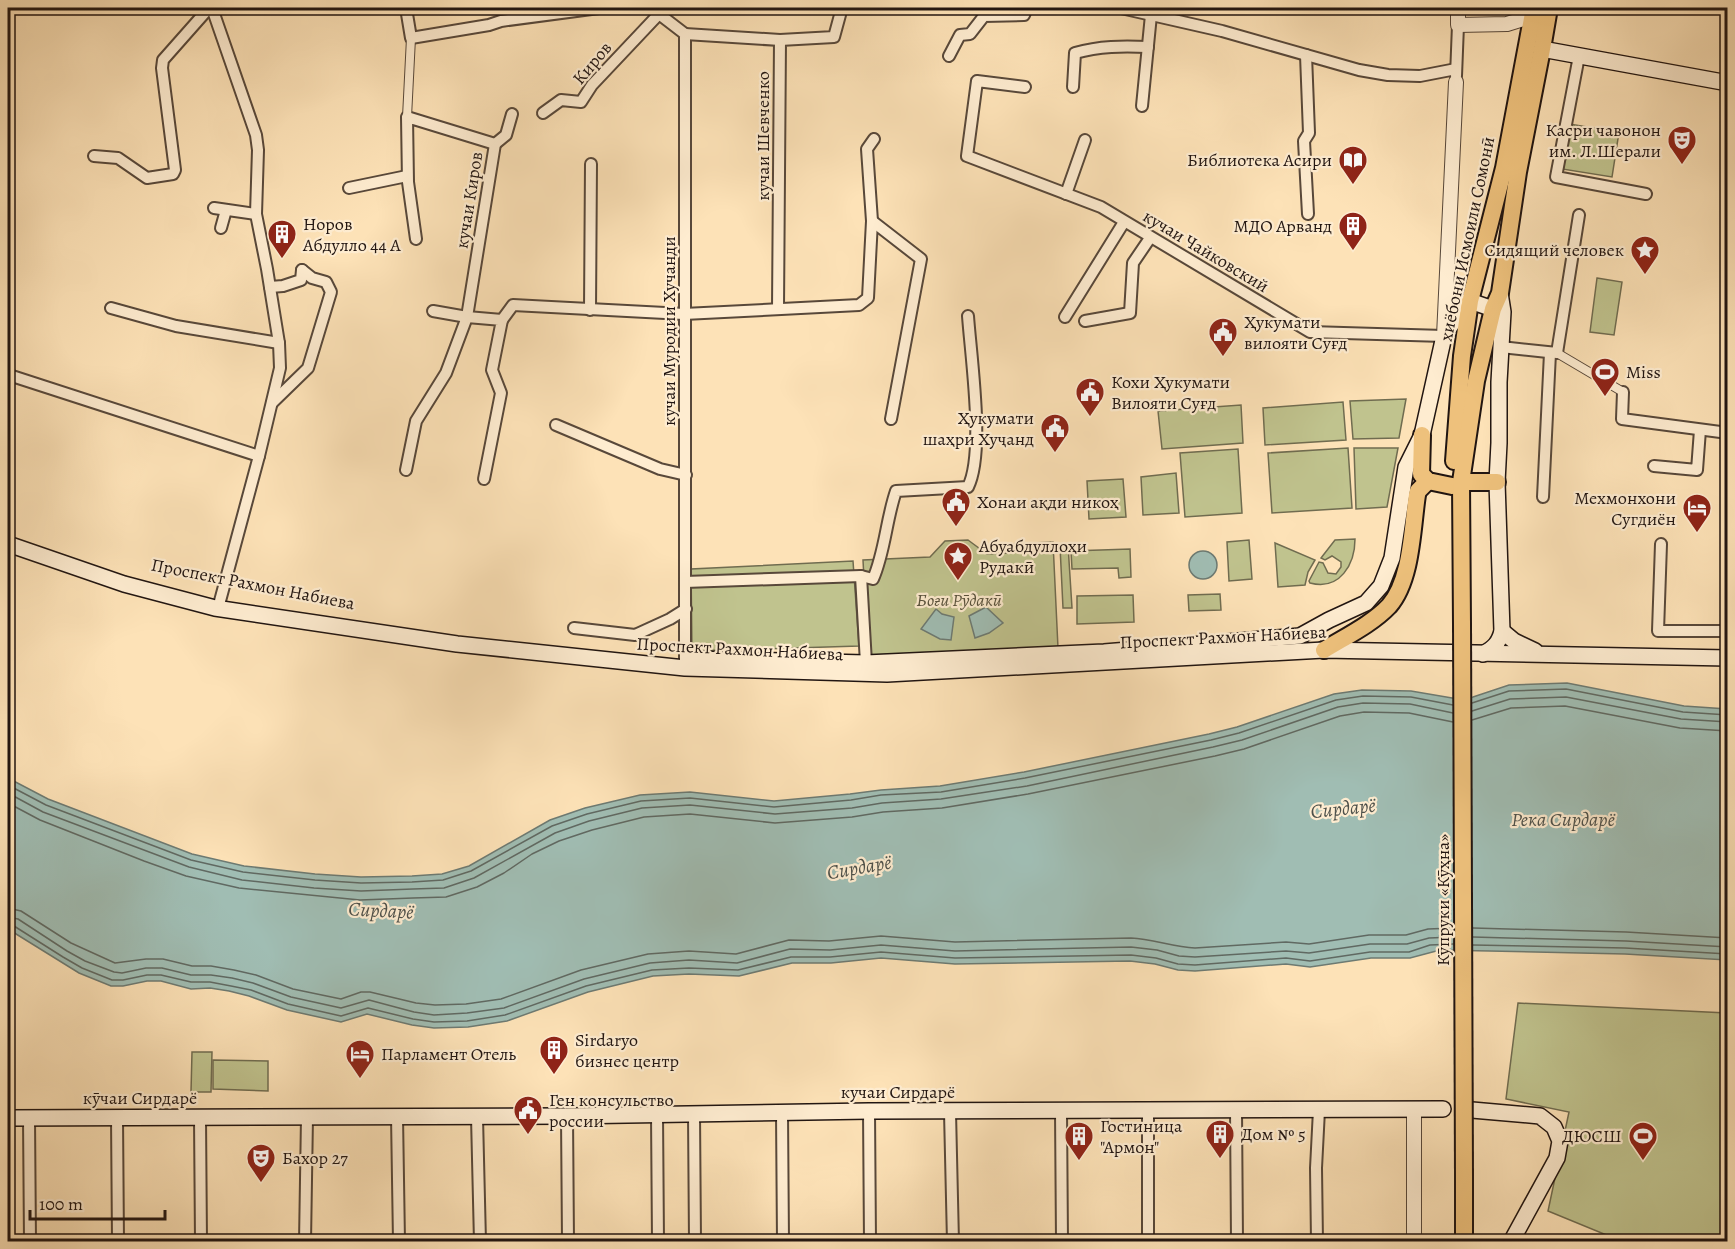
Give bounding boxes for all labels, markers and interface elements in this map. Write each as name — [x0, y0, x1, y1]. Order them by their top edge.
street label: Киров — [567, 36, 617, 90]
street label: кучаи Шевченко — [751, 71, 775, 201]
place label: Касри чавонон им. Л.Шерали — [1545, 118, 1661, 163]
theatre icon: Касри чавонон им. Л.Шерали — [1666, 124, 1698, 166]
street label: хиёбони Исмоили Сомонӣ — [1434, 134, 1500, 344]
library icon: Библиотека Асири — [1337, 144, 1369, 186]
place label: Библиотека Асири — [1187, 148, 1332, 172]
street label: кучаи Киров — [450, 150, 488, 250]
street label: кучаи Чайковский — [1139, 204, 1273, 298]
building icon: МДО Арванд — [1337, 210, 1369, 252]
place label: Норов Абдулло 44 А — [302, 212, 401, 257]
place label: МДО Арванд — [1233, 214, 1332, 238]
building icon: Норов Абдулло 44 А — [266, 218, 298, 260]
place icon: Сидящий человек — [1629, 234, 1661, 276]
street label: кучаи Муродии Хучанди — [657, 236, 681, 426]
place label: Сидящий человек — [1485, 238, 1624, 262]
place label: Ҳукумати вилояти Суғд — [1244, 310, 1348, 355]
public building icon: Ҳукумати вилояти Суғд — [1207, 316, 1239, 358]
sports icon: Miss — [1589, 356, 1621, 398]
place label: Miss — [1626, 360, 1661, 384]
place label: Кохи Ҳукумати Вилояти Суғд — [1111, 370, 1230, 415]
public building icon: Кохи Ҳукумати Вилояти Суғд — [1074, 376, 1106, 418]
place label: Ҳукумати шаҳри Хуҷанд — [923, 406, 1034, 451]
public building icon: Ҳукумати шаҳри Хуҷанд — [1039, 412, 1071, 454]
public building icon: Хонаи ақди никоҳ — [940, 486, 972, 528]
place label: Мехмонхони Сугдиён — [1574, 486, 1676, 531]
place label: Хонаи ақди никоҳ — [977, 490, 1119, 514]
hotel icon: Мехмонхони Сугдиён — [1681, 492, 1713, 534]
place label: Абуабдуллоҳи Рудакӣ — [978, 534, 1087, 579]
place icon: Абуабдуллоҳи Рудакӣ — [942, 540, 974, 582]
street label: Проспект Рахмон Набиева — [149, 552, 358, 616]
park label: Боғи Рӯдакӣ — [916, 588, 1002, 612]
street label: Проспект Рахмон Набиева — [1119, 620, 1328, 654]
street label: Проспект Рахмон Набиева — [636, 632, 845, 666]
water label: Сирдарё — [1309, 792, 1378, 825]
water label: Река Сирдарё — [1511, 806, 1616, 833]
street label: Кӯпруки «Кӯҳна» — [1431, 834, 1455, 966]
water label: Сирдарё — [825, 848, 894, 886]
water label: Сирдарё — [348, 895, 415, 926]
place label: Sirdaryo бизнес центр — [575, 1028, 679, 1073]
building icon: Sirdaryo бизнес центр — [538, 1034, 570, 1076]
hotel icon: Парламент Отель — [344, 1038, 376, 1080]
place label: Парламент Отель — [381, 1042, 516, 1066]
street label: кучаи Сирдарё — [841, 1080, 955, 1104]
street label: кӯчаи Сирдарё — [83, 1086, 197, 1110]
place label: Ген консульство россии — [549, 1088, 674, 1133]
public building icon: Ген консульство россии — [512, 1094, 544, 1136]
place label: Гостиница "Армон" — [1100, 1114, 1183, 1159]
building icon: Дом № 5 — [1204, 1118, 1236, 1160]
building icon: Гостиница "Армон" — [1063, 1120, 1095, 1162]
sports icon: ДЮСШ — [1627, 1120, 1659, 1162]
place label: Дом № 5 — [1241, 1122, 1306, 1146]
place label: ДЮСШ — [1562, 1124, 1622, 1148]
theatre icon: Бахор 27 — [245, 1142, 277, 1184]
place label: Бахор 27 — [282, 1146, 348, 1170]
scale bar — [30, 1183, 165, 1221]
text: 100 m — [39, 1192, 83, 1216]

